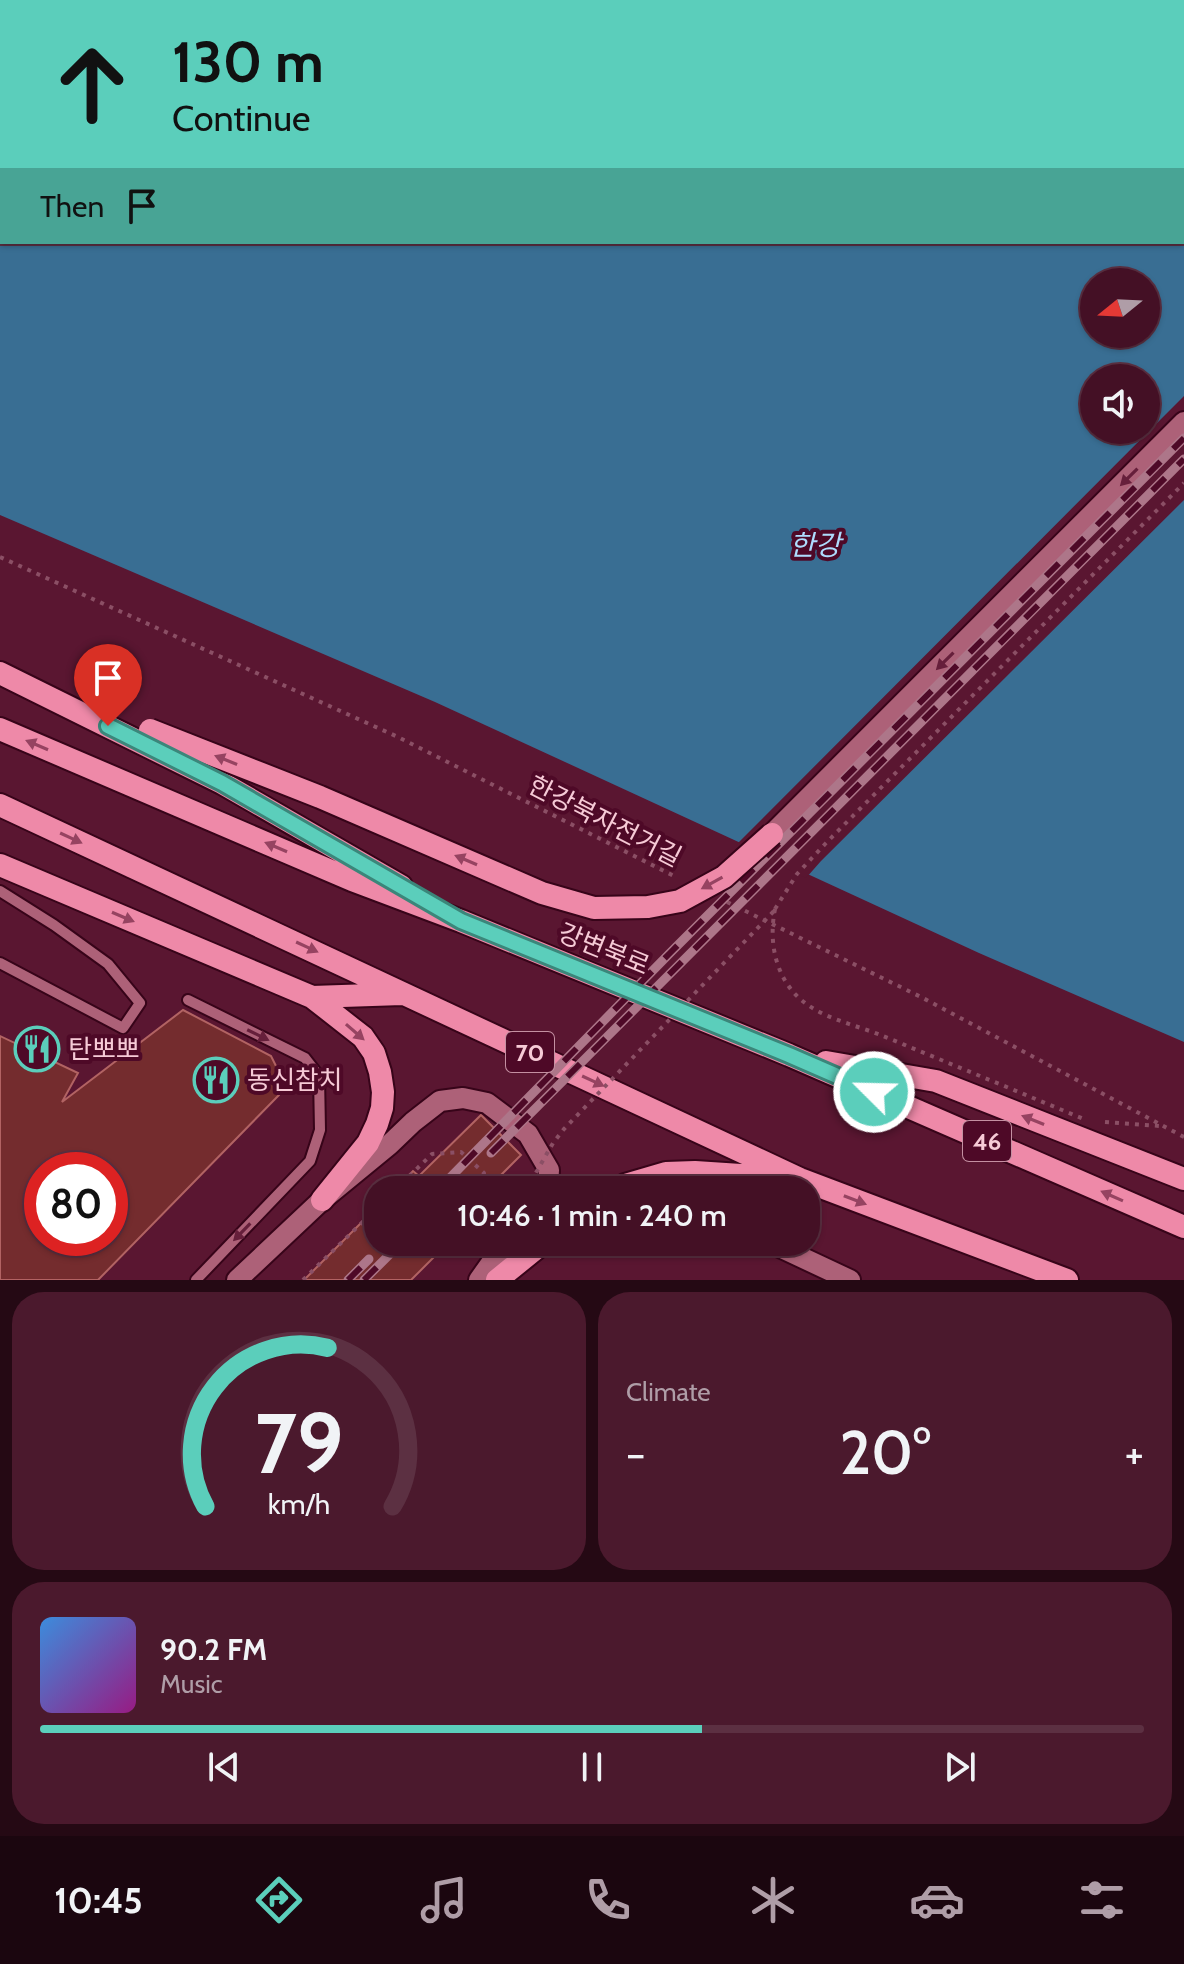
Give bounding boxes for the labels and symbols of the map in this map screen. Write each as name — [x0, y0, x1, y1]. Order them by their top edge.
north arrow — [1080, 268, 1160, 348]
one-way arrow — [1120, 467, 1139, 486]
water label: 한강 — [789, 528, 844, 562]
pin — [74, 644, 142, 726]
one-way arrow — [936, 651, 955, 670]
one-way arrow — [25, 738, 48, 751]
one-way arrow — [214, 753, 238, 766]
street label: 한강북자전거길 — [523, 769, 687, 873]
one-way arrow — [59, 831, 82, 845]
one-way arrow — [264, 841, 287, 854]
one-way arrow — [454, 853, 478, 866]
one-way arrow — [701, 876, 723, 890]
one-way arrow — [112, 911, 135, 924]
street label: 강변북로 — [554, 916, 654, 982]
one-way arrow — [295, 940, 318, 954]
one-way arrow — [344, 1023, 364, 1040]
restaurant icon: 탄뽀뽀 — [13, 1025, 61, 1073]
one-way arrow — [247, 1028, 270, 1041]
road number: 70 — [506, 1032, 554, 1072]
place label: 탄뽀뽀 — [68, 1033, 140, 1065]
position arrow — [832, 1050, 916, 1134]
restaurant icon: 동신참치 — [192, 1056, 240, 1104]
place label: 동신참치 — [247, 1064, 343, 1096]
one-way arrow — [581, 1074, 604, 1088]
one-way arrow — [1021, 1113, 1045, 1126]
road number: 46 — [963, 1121, 1011, 1161]
speed limit sign: 80 — [24, 1152, 128, 1256]
one-way arrow — [1101, 1189, 1124, 1203]
one-way arrow — [843, 1194, 867, 1207]
one-way arrow — [234, 1222, 252, 1241]

